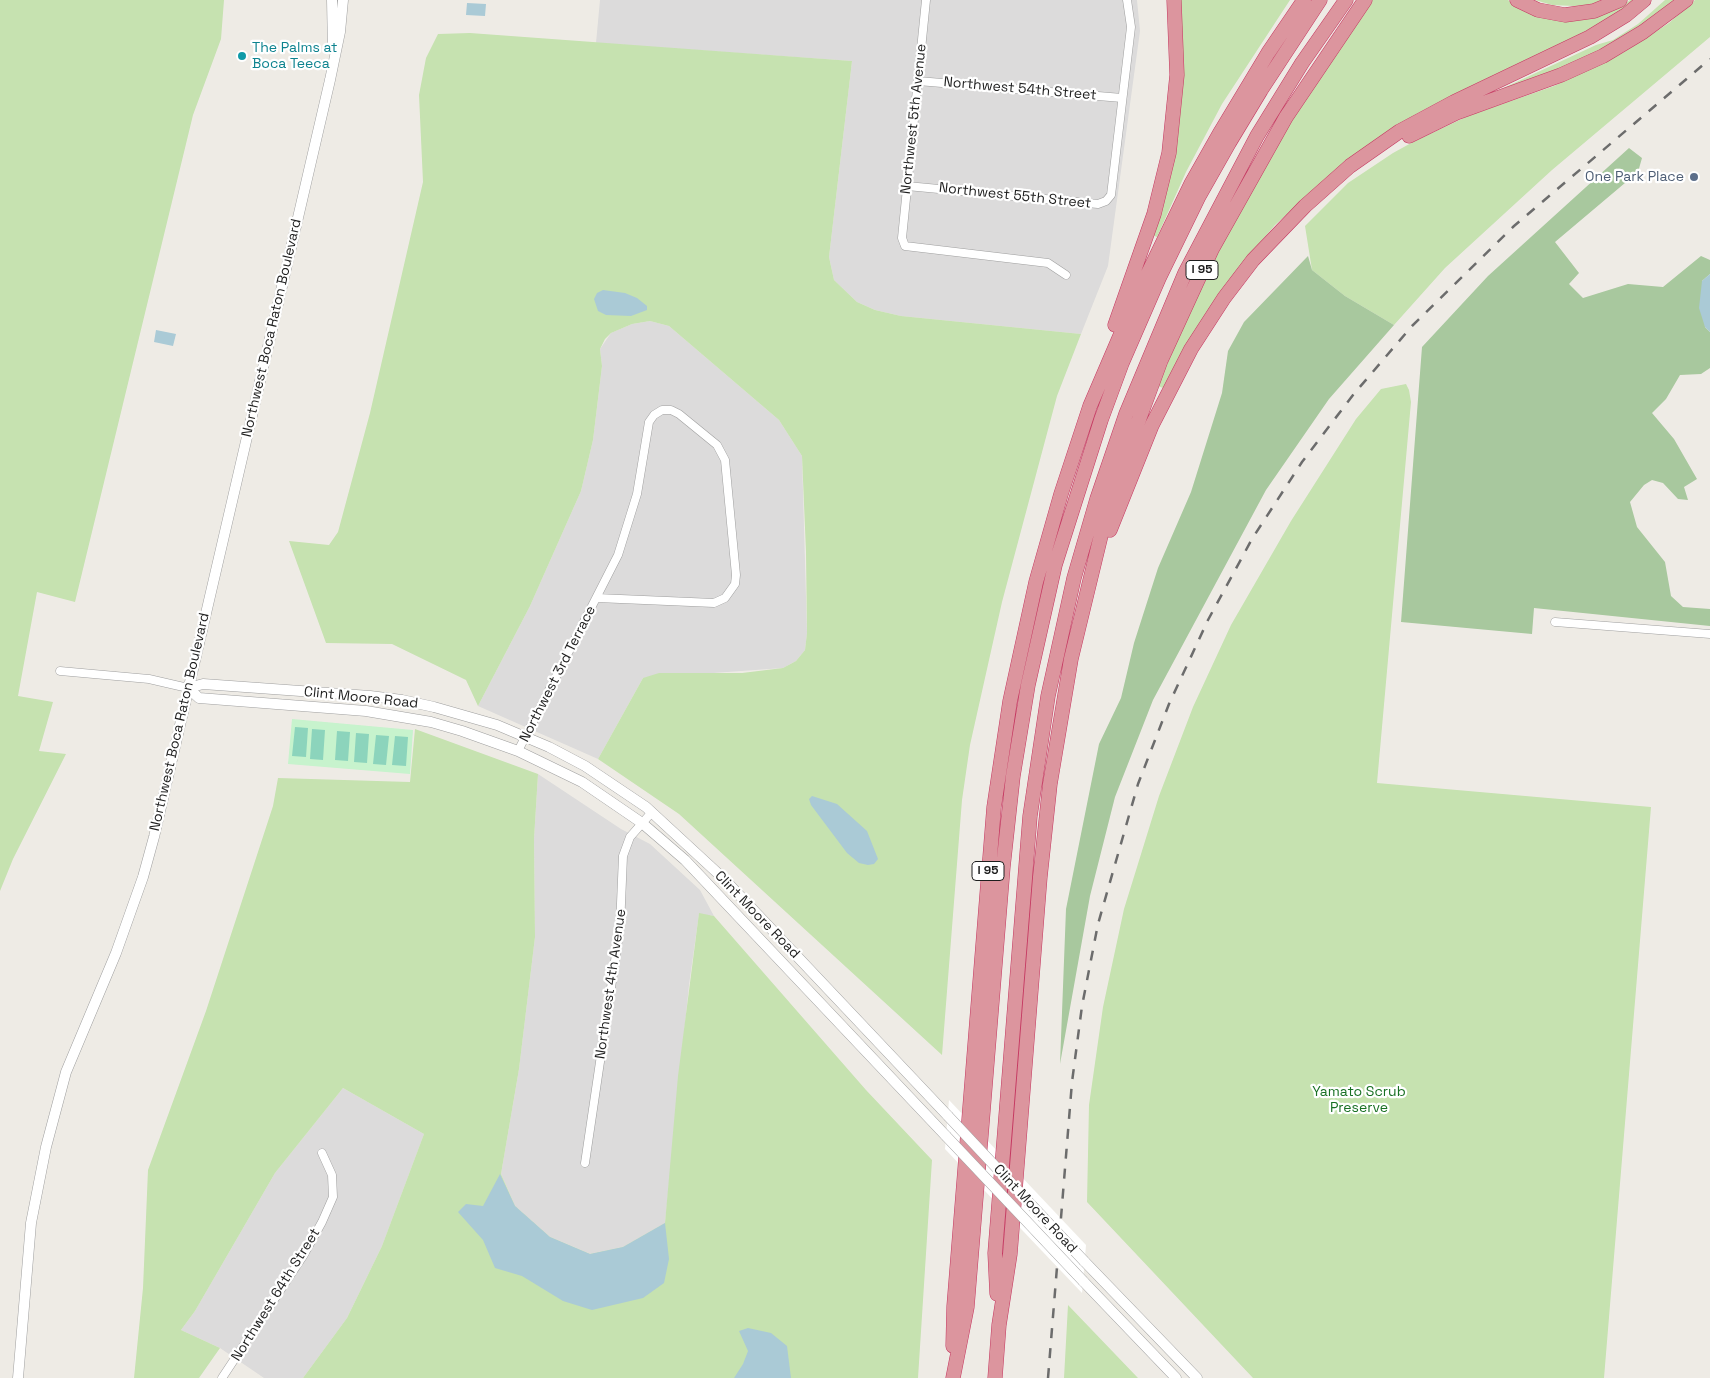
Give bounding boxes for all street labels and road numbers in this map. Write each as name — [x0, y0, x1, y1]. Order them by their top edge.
street label: Northwest 5th Avenue — [898, 43, 930, 195]
street label: Northwest 54th Street — [943, 74, 1097, 104]
street label: Northwest 55th Street — [938, 180, 1092, 212]
street label: Northwest Boca Raton Boulevard — [239, 217, 305, 439]
road number: I 95 — [1186, 260, 1218, 280]
street label: Northwest 3rd Terrace — [516, 603, 600, 745]
street label: Northwest Boca Raton Boulevard — [147, 611, 213, 833]
street label: Clint Moore Road — [303, 684, 419, 712]
road number: I 95 — [972, 861, 1004, 880]
street label: Clint Moore Road — [711, 868, 803, 962]
street label: Northwest 4th Avenue — [592, 908, 630, 1060]
street label: Clint Moore Road — [990, 1161, 1080, 1257]
street label: Northwest 64th Street — [228, 1225, 324, 1365]

